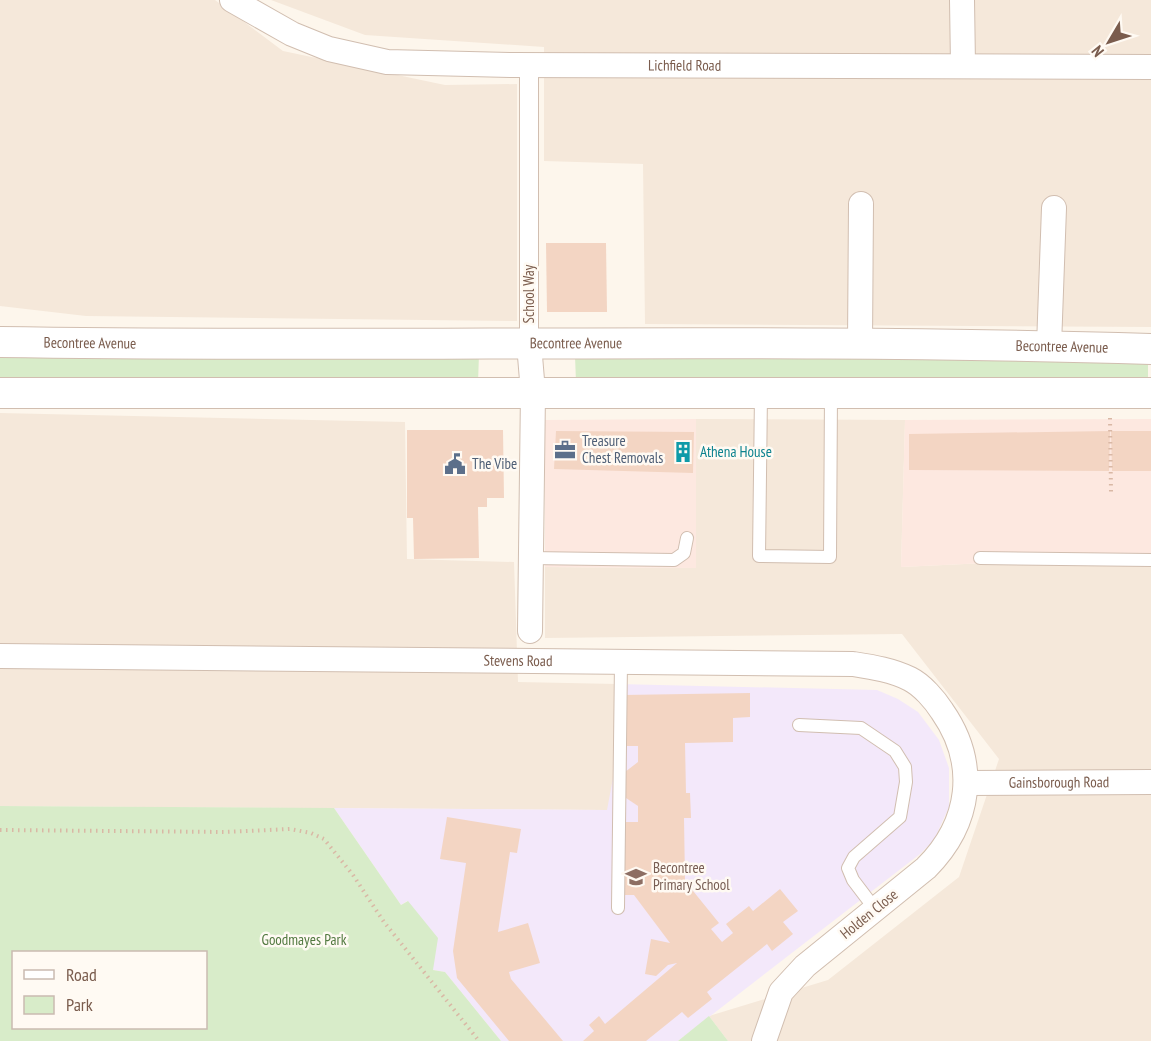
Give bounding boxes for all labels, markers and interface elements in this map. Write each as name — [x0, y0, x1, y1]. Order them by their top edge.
north arrow — [1079, 12, 1139, 72]
text: N — [1087, 42, 1108, 61]
street label: Lichfield Road — [648, 55, 721, 75]
street label: School Way — [519, 264, 538, 323]
street label: Becontree Avenue — [44, 333, 136, 352]
street label: Becontree Avenue — [530, 333, 622, 352]
street label: Becontree Avenue — [1015, 336, 1109, 357]
place label: Treasure Chest Removals — [582, 431, 663, 467]
office icon: Treasure Chest Removals — [553, 438, 577, 462]
building icon: Athena House — [671, 440, 695, 464]
place label: Athena House — [700, 442, 772, 461]
public building icon: The Vibe — [443, 452, 467, 476]
place label: The Vibe — [472, 454, 517, 473]
street label: Stevens Road — [483, 651, 553, 670]
street label: Gainsborough Road — [1009, 772, 1109, 792]
place label: Becontree Primary School — [653, 858, 730, 894]
school or university icon: Becontree Primary School — [624, 865, 648, 889]
street label: Holden Close — [836, 885, 901, 943]
park label: Goodmayes Park — [262, 930, 347, 949]
legend — [12, 951, 207, 1029]
text: Road — [66, 963, 97, 986]
text: Park — [66, 993, 93, 1016]

